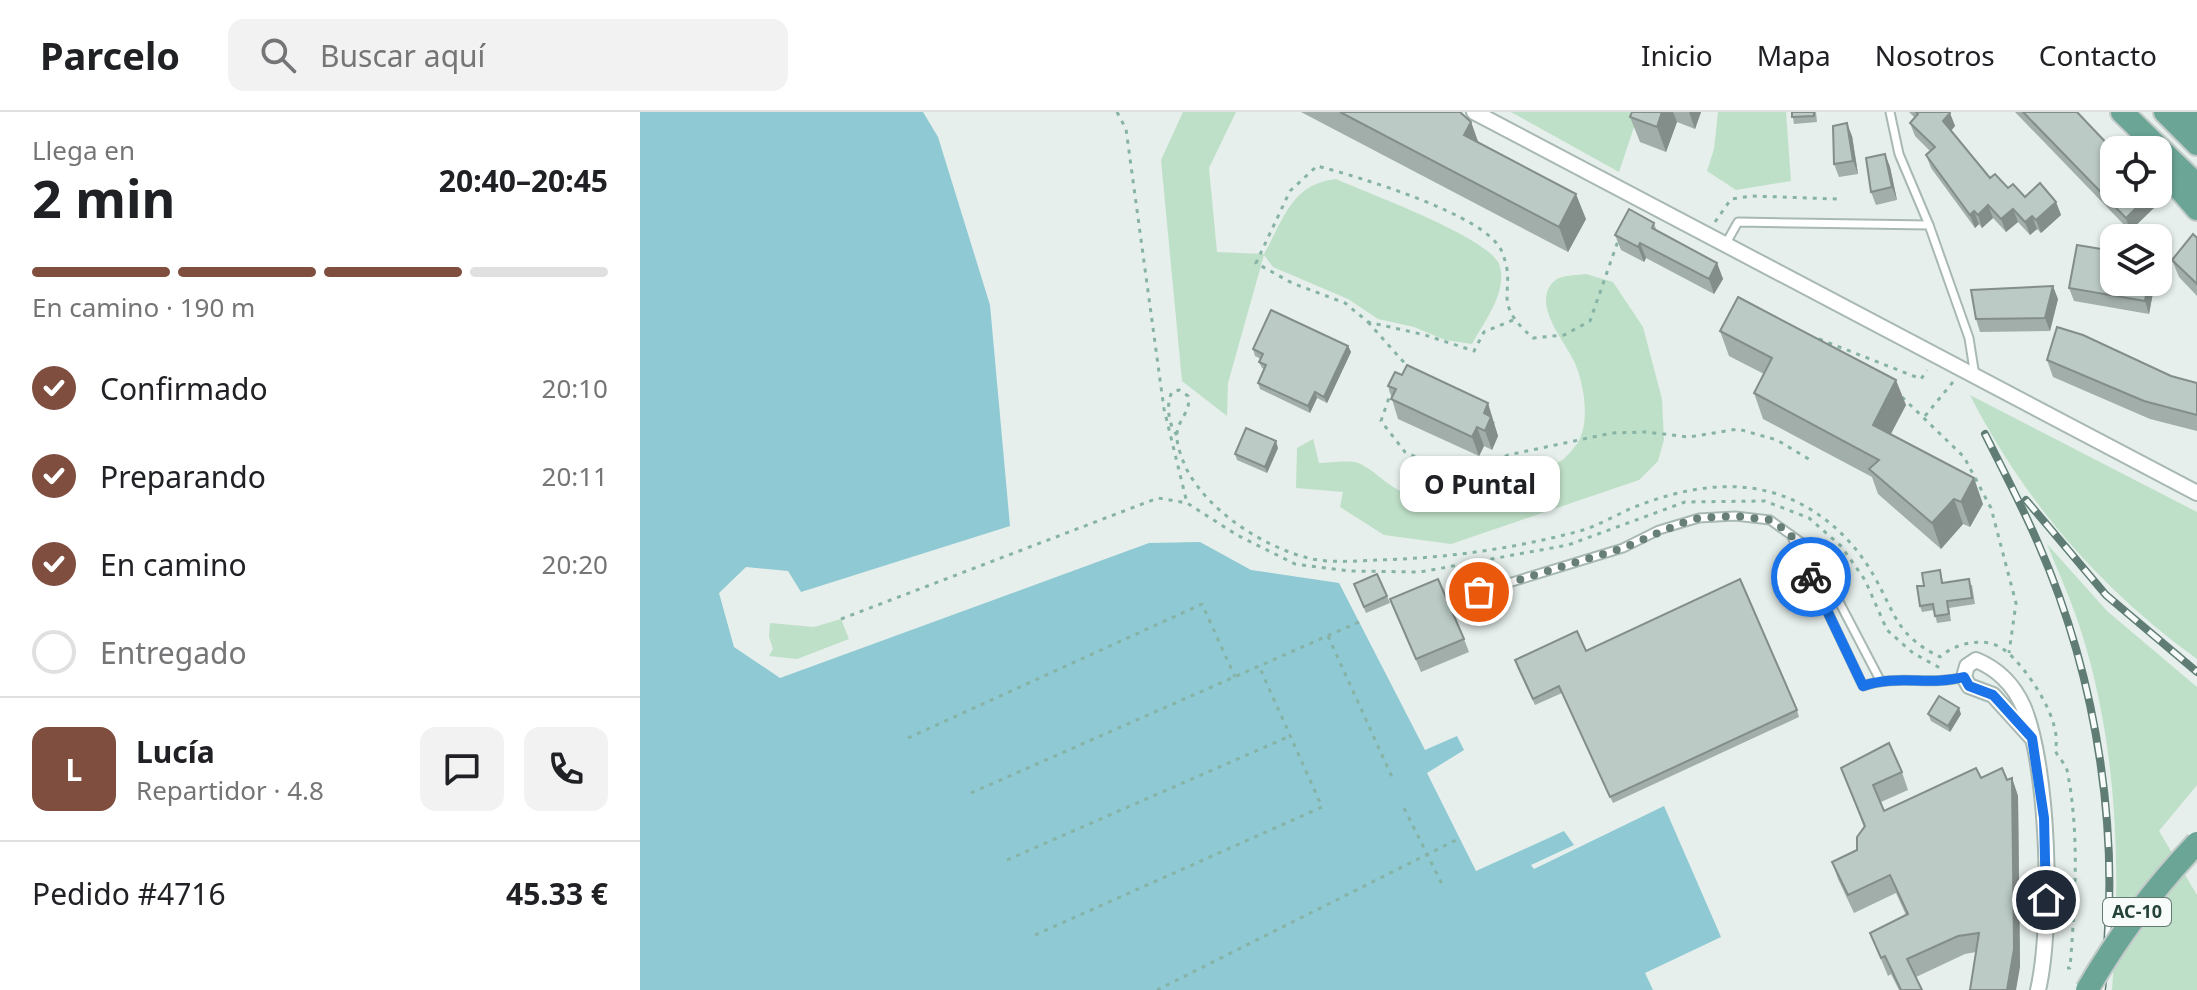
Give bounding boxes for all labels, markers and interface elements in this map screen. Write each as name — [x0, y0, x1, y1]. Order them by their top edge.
search box — [228, 19, 788, 91]
text: Parcelo — [40, 29, 180, 81]
icon: search — [256, 33, 300, 77]
text: Buscar aquí — [320, 35, 485, 76]
text: Inicio — [1641, 36, 1713, 74]
text: Mapa — [1757, 36, 1831, 74]
text: Nosotros — [1875, 36, 1995, 74]
text: Contacto — [2039, 36, 2157, 74]
text: Llega en — [32, 132, 135, 168]
map controls — [2100, 136, 2172, 296]
button: locate — [2100, 136, 2172, 208]
text: 20:40–20:45 — [439, 160, 608, 201]
text: 2 min — [32, 162, 175, 233]
button: layers — [2100, 224, 2172, 296]
text: En camino · 190 m — [32, 289, 255, 325]
icon: check — [32, 366, 76, 410]
text: Confirmado — [100, 368, 268, 409]
text: 20:10 — [542, 370, 608, 406]
icon: check — [32, 454, 76, 498]
text: Preparando — [100, 456, 266, 497]
callout: O Puntal — [1399, 456, 1559, 512]
text: 20:11 — [542, 458, 608, 494]
text: O Puntal — [1424, 466, 1536, 502]
courier — [1771, 537, 1851, 617]
icon: check — [32, 542, 76, 586]
text: En camino — [100, 544, 247, 585]
text: 20:20 — [542, 546, 608, 582]
icon: bike — [1789, 555, 1833, 599]
pin — [1445, 558, 1513, 626]
icon: bag — [1457, 570, 1501, 614]
text: Entregado — [100, 632, 247, 673]
button: chat — [420, 727, 504, 811]
button: phone — [524, 727, 608, 811]
text: Lucía — [136, 731, 215, 772]
text: L — [66, 749, 82, 790]
text: Repartidor · 4.8 — [136, 772, 324, 808]
pin — [2012, 866, 2080, 934]
text: Pedido #4716 — [32, 873, 226, 914]
text: 45.33 € — [506, 873, 608, 914]
icon: home — [2024, 878, 2068, 922]
road number: AC-10 — [2103, 898, 2171, 926]

